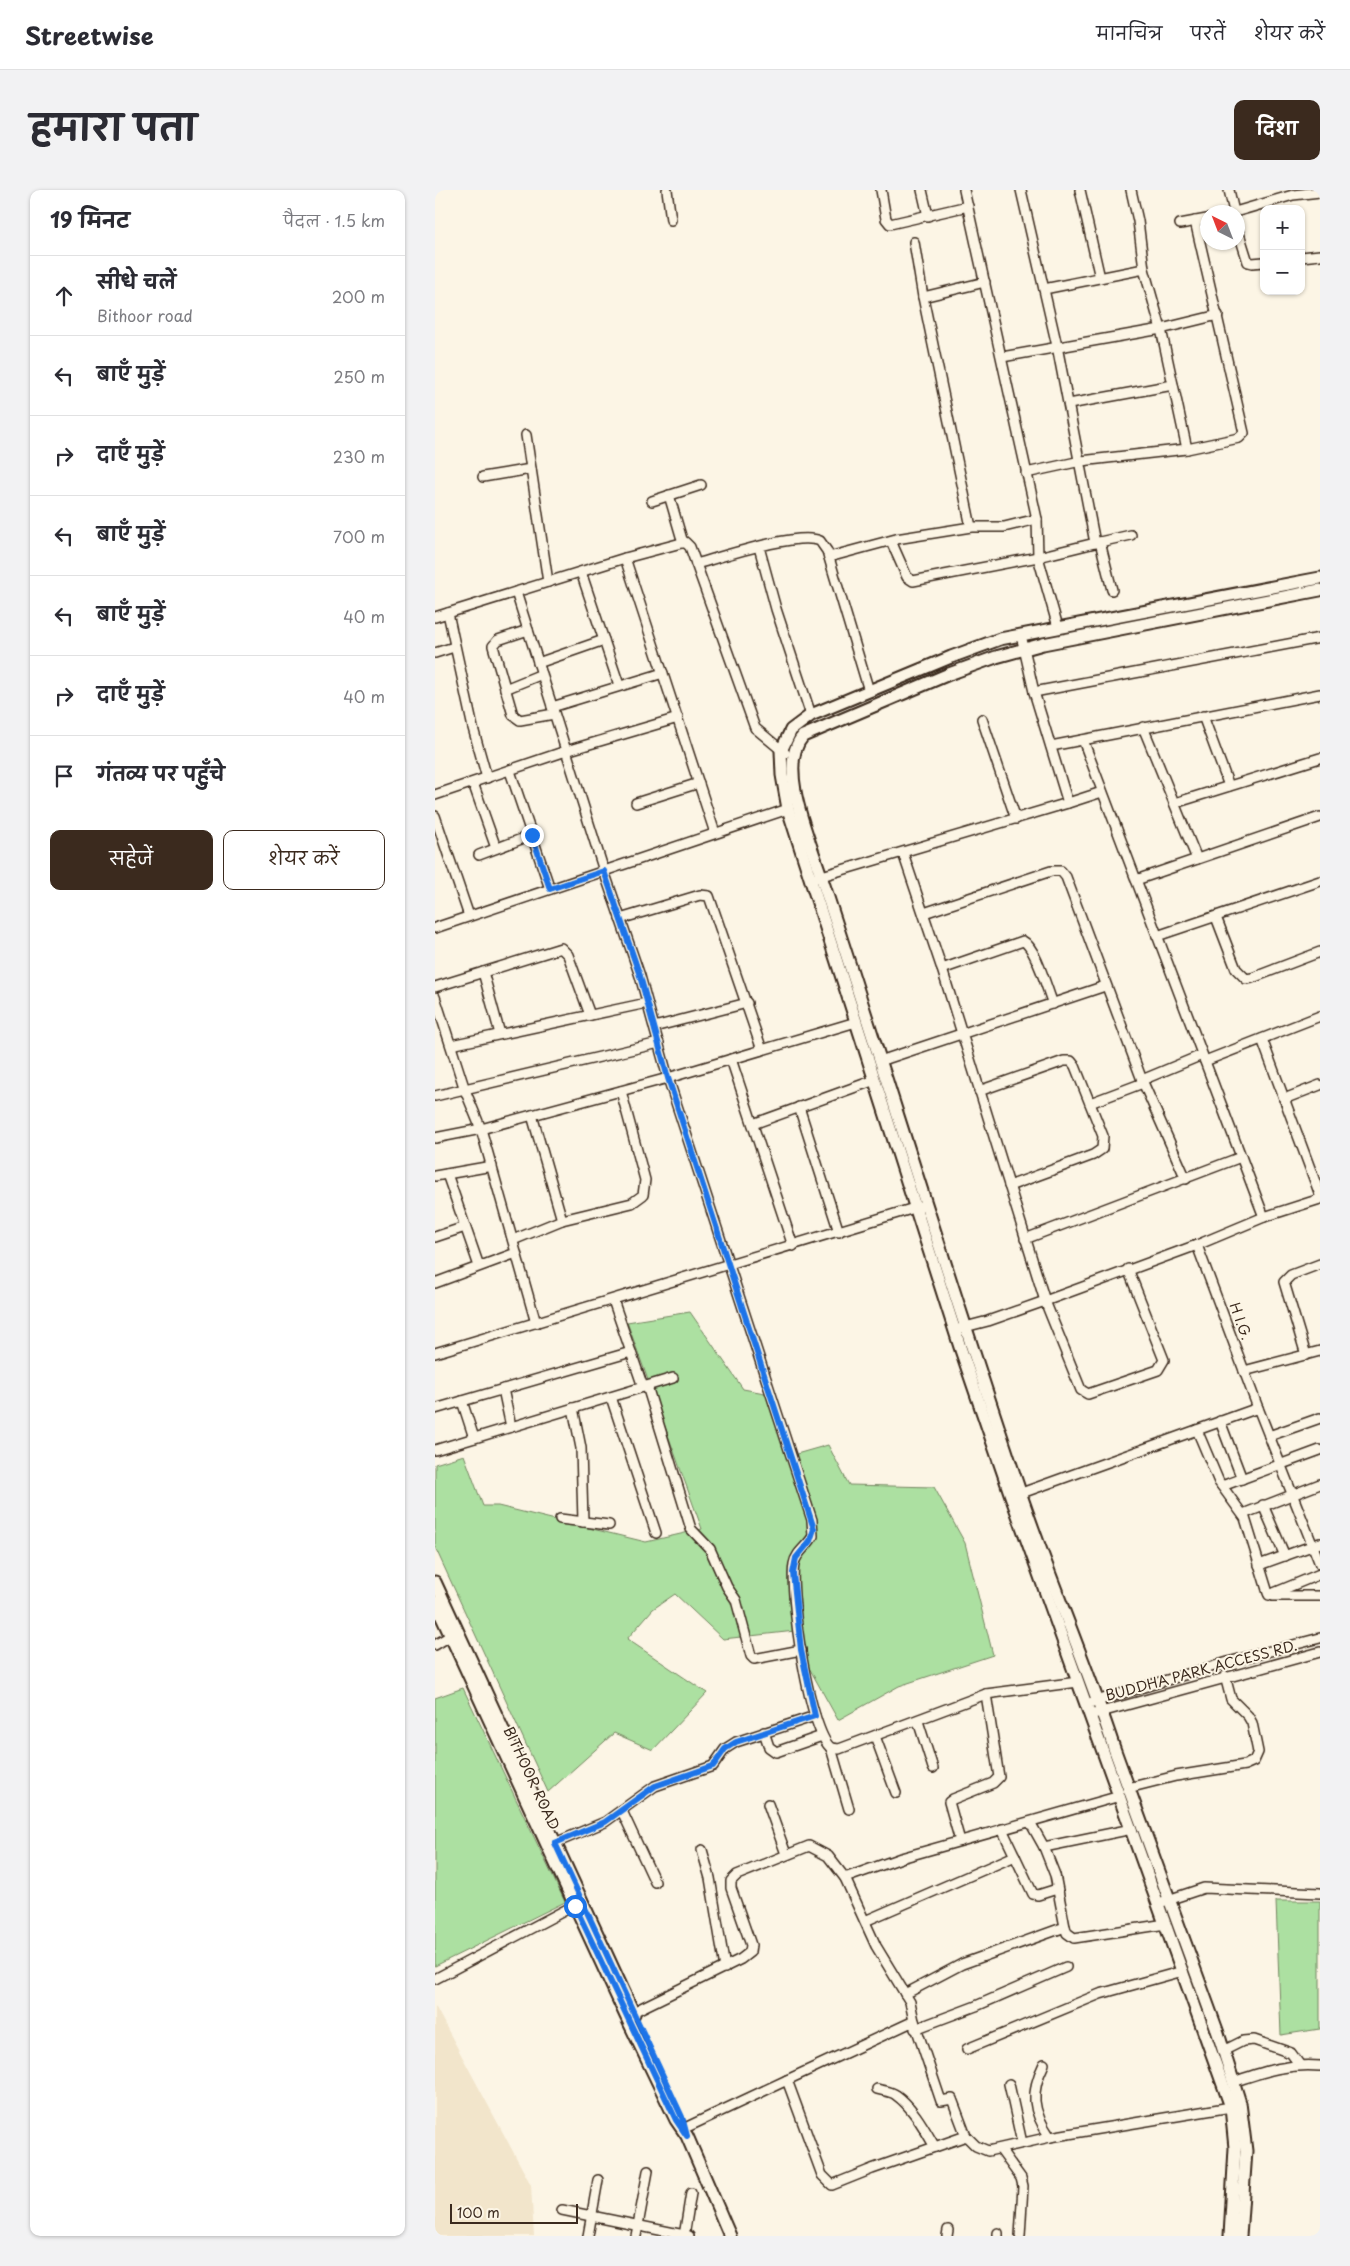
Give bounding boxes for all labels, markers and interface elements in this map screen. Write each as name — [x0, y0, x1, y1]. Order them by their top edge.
text: Streetwise — [25, 17, 154, 53]
text: मानचित्र — [1096, 19, 1162, 46]
text: परतें — [1190, 19, 1226, 46]
text: शेयर करें — [1254, 19, 1325, 46]
text: हमारा पता — [30, 99, 197, 152]
button: दिशा — [1234, 100, 1320, 160]
text: 19 मिनट — [50, 203, 130, 235]
north arrow — [1200, 205, 1245, 250]
map controls — [1260, 205, 1305, 295]
button: + — [1260, 205, 1305, 250]
text: पैदल · 1.5 km — [283, 208, 385, 232]
button: − — [1260, 250, 1305, 295]
text: सीधे चलें — [97, 267, 176, 295]
icon: ahead — [50, 282, 78, 310]
text: 200 m — [332, 284, 385, 308]
text: Bithoor road — [97, 303, 193, 327]
text: बाएँ मुड़ें — [97, 359, 165, 387]
icon: left — [50, 362, 78, 390]
text: 250 m — [334, 364, 385, 388]
text: दाएँ मुड़ें — [97, 439, 164, 467]
icon: right — [50, 442, 78, 470]
text: 230 m — [333, 444, 385, 468]
text: बाएँ मुड़ें — [97, 519, 165, 547]
icon: left — [50, 522, 78, 550]
text: 700 m — [333, 524, 385, 548]
text: बाएँ मुड़ें — [97, 599, 165, 627]
icon: left — [50, 602, 78, 630]
text: 40 m — [343, 604, 385, 628]
text: दाएँ मुड़ें — [97, 679, 164, 707]
icon: right — [50, 682, 78, 710]
text: 40 m — [343, 684, 385, 708]
text: गंतव्य पर पहुँचे — [97, 759, 225, 787]
icon: arrive — [50, 762, 78, 790]
route end — [521, 824, 544, 847]
button: सहेजें — [50, 830, 213, 890]
button: शेयर करें — [223, 830, 385, 890]
street label: H I.G. — [1225, 1299, 1257, 1343]
street label: BUDDHA PARK ACCESS RD. — [1103, 1634, 1299, 1706]
street label: BITHOOR ROAD — [499, 1723, 565, 1833]
route start — [564, 1895, 587, 1918]
scale bar — [450, 2201, 577, 2224]
text: 100 m — [457, 2202, 500, 2223]

